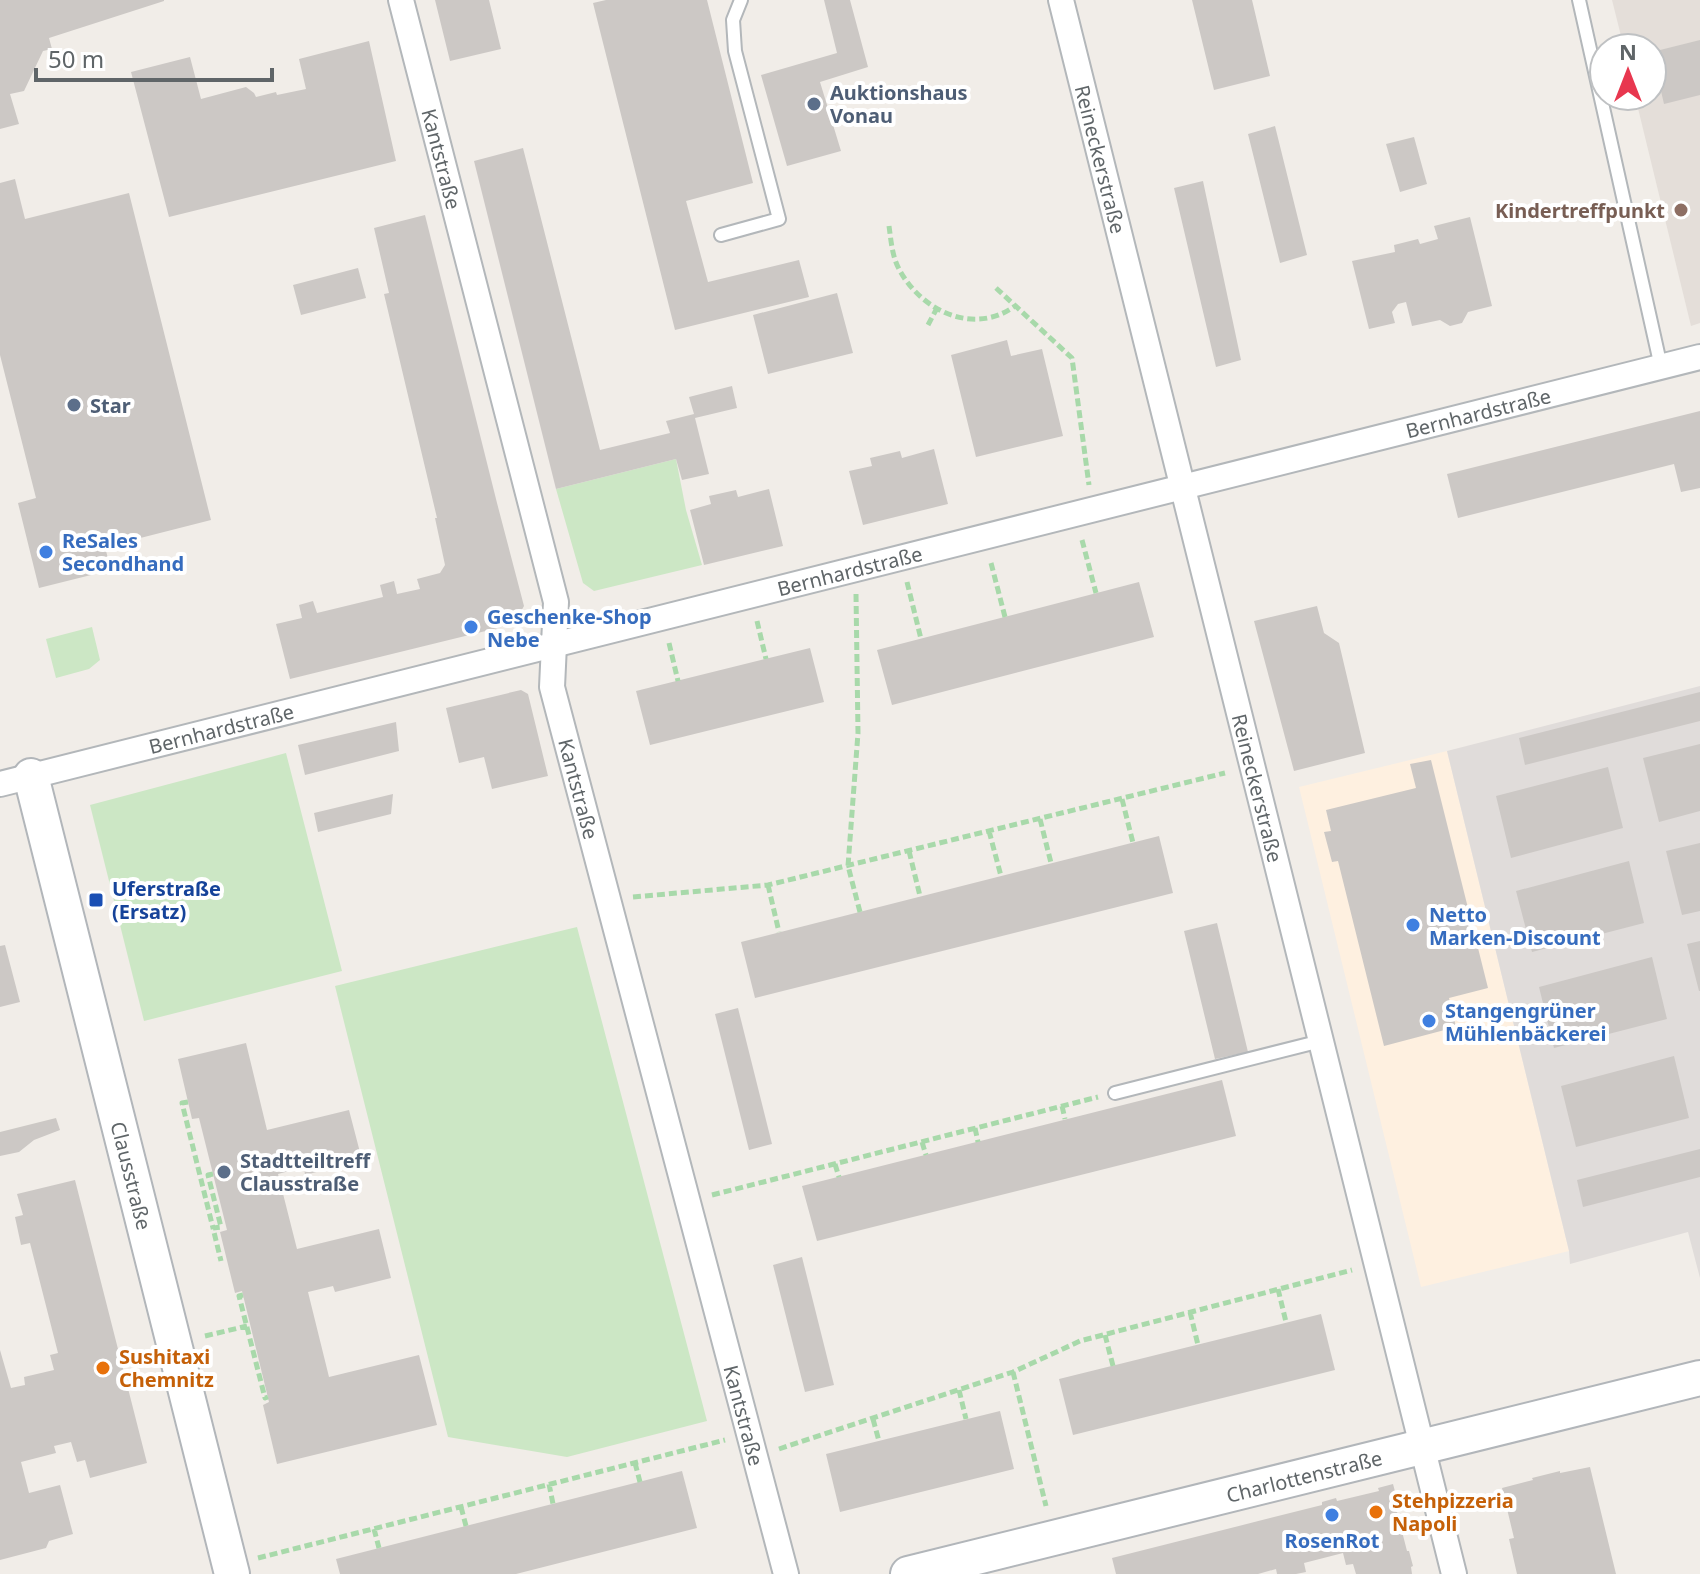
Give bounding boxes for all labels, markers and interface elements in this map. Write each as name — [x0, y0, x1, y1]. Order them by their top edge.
scale bar — [36, 32, 272, 82]
north arrow — [1588, 32, 1668, 112]
text: N — [1619, 36, 1637, 66]
text: 50 m — [48, 42, 104, 75]
place label: Auktionshaus Vonau — [830, 79, 967, 129]
street label: Reineckerstraße — [1069, 82, 1132, 236]
marker: Auktionshaus Vonau — [805, 95, 823, 113]
street label: Kantstraße — [416, 106, 468, 212]
place label: Kindertreffpunkt — [1495, 197, 1665, 224]
marker: Kindertreffpunkt — [1672, 201, 1690, 219]
street label: Bernhardstraße — [1403, 382, 1553, 444]
place label: Star — [90, 392, 131, 419]
marker: Star — [65, 396, 83, 414]
place label: ReSales Secondhand — [62, 527, 184, 577]
street label: Bernhardstraße — [774, 539, 925, 602]
marker: ReSales Secondhand — [37, 543, 55, 561]
place label: Geschenke-Shop Nebe — [487, 603, 652, 653]
marker: Geschenke-Shop Nebe — [462, 618, 480, 636]
street label: Bernhardstraße — [146, 697, 296, 760]
street label: Reineckerstraße — [1226, 711, 1289, 865]
street label: Kantstraße — [553, 736, 605, 842]
place label: Uferstraße (Ersatz) — [112, 875, 221, 925]
marker: Uferstraße (Ersatz) — [87, 891, 105, 909]
place label: Netto Marken-Discount — [1429, 901, 1601, 951]
marker: Netto Marken-Discount — [1404, 916, 1422, 934]
place label: Stangengrüner Mühlenbäckerei — [1445, 997, 1607, 1047]
marker: Stangengrüner Mühlenbäckerei — [1420, 1012, 1438, 1030]
street label: Clausstraße — [105, 1118, 158, 1233]
place label: Stadtteiltreff Clausstraße — [240, 1147, 372, 1197]
marker: Stadtteiltreff Clausstraße — [215, 1163, 233, 1181]
place label: Sushitaxi Chemnitz — [119, 1343, 214, 1393]
marker: Sushitaxi Chemnitz — [94, 1359, 112, 1377]
street label: Kantstraße — [718, 1362, 770, 1469]
street label: Charlottenstraße — [1223, 1444, 1385, 1508]
place label: Stehpizzeria Napoli — [1392, 1487, 1514, 1537]
marker: Stehpizzeria Napoli — [1367, 1503, 1385, 1521]
marker: RosenRot — [1323, 1506, 1341, 1524]
place label: RosenRot — [1285, 1527, 1380, 1554]

